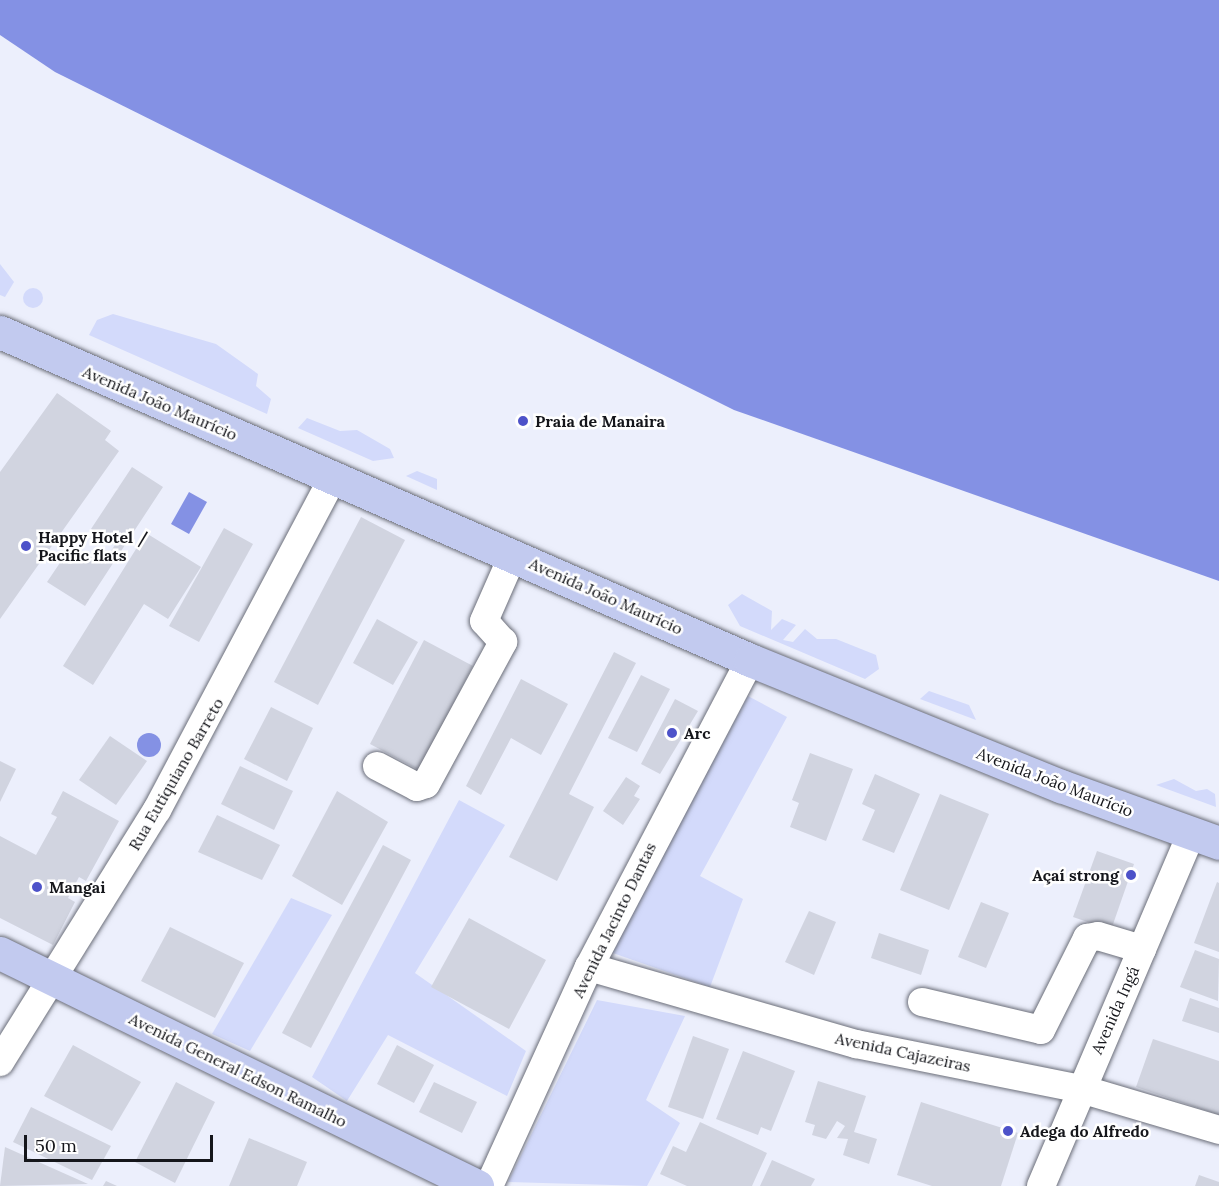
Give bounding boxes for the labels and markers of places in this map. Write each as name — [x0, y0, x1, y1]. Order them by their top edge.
place label: Praia de Manaira — [535, 411, 665, 431]
marker: Praia de Manaira — [516, 414, 530, 428]
place label: Happy Hotel / Pacific flats — [38, 527, 148, 565]
marker: Happy Hotel / Pacific flats — [19, 539, 33, 553]
place label: Arc — [684, 723, 710, 743]
marker: Arc — [665, 726, 679, 740]
place label: Açaí strong — [1032, 865, 1119, 885]
marker: Açaí strong — [1124, 868, 1138, 882]
place label: Mangai — [49, 877, 105, 897]
marker: Mangai — [30, 880, 44, 894]
place label: Adega do Alfredo — [1020, 1121, 1149, 1141]
marker: Adega do Alfredo — [1001, 1124, 1015, 1138]

